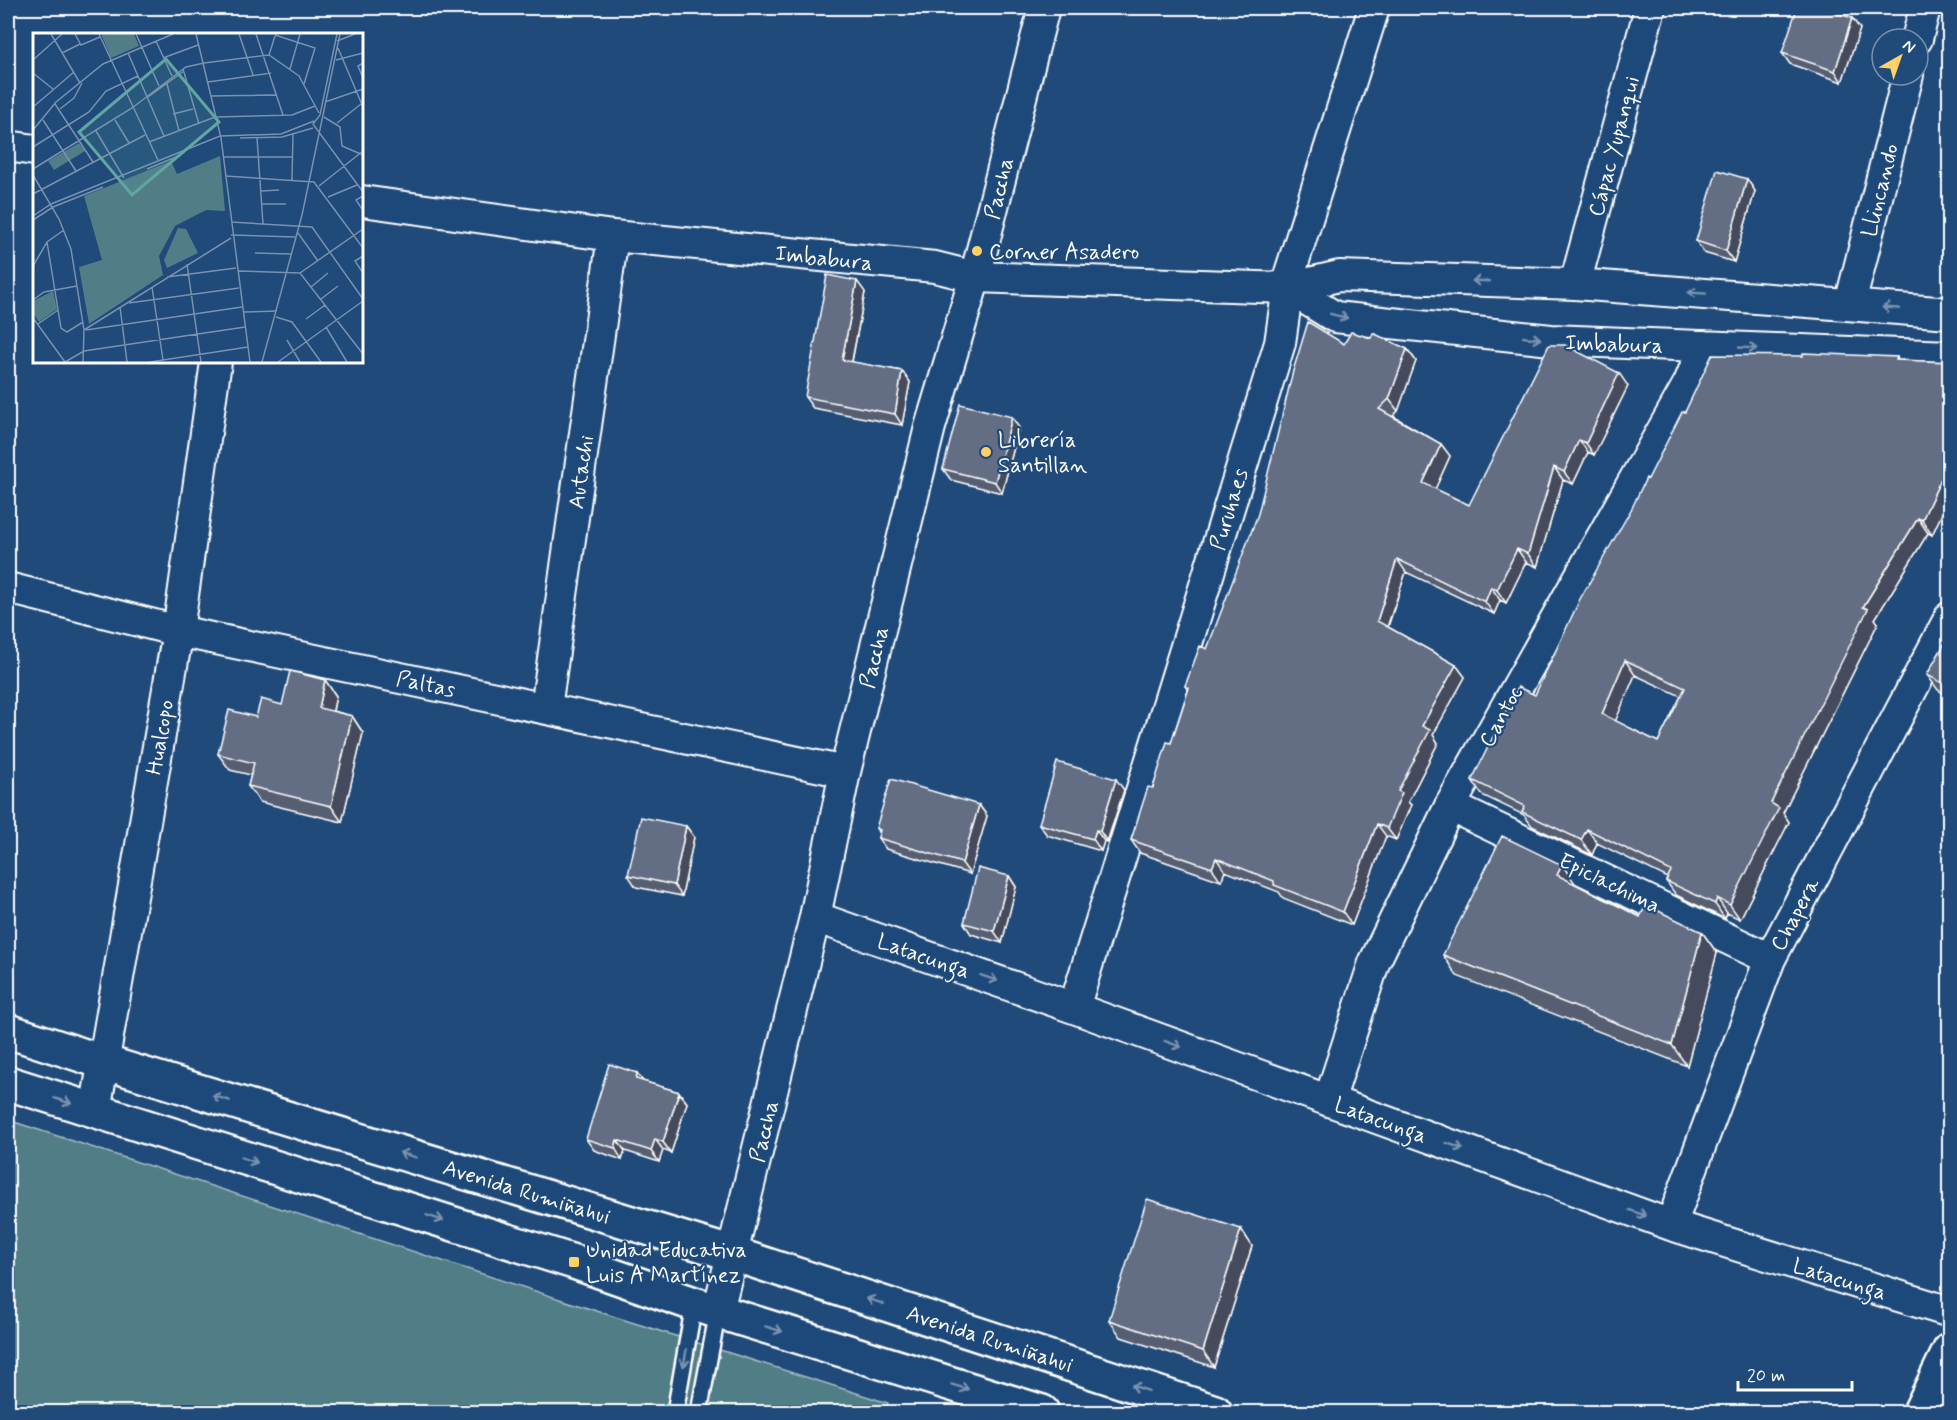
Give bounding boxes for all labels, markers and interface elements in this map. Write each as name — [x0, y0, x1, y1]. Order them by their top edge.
north arrow — [1870, 27, 1930, 87]
inset map — [33, 33, 363, 363]
text: N — [1898, 35, 1920, 58]
street label: Cápac Yupanqui — [1583, 73, 1647, 220]
street label: Llincando — [1856, 141, 1906, 240]
street label: Paccha — [979, 155, 1021, 222]
place label: Corner Asadero — [989, 239, 1139, 267]
street label: Imbabura — [774, 240, 874, 278]
marker: Corner Asadero — [970, 244, 984, 258]
one-way arrow — [1472, 275, 1492, 287]
one-way arrow — [1687, 287, 1707, 298]
one-way arrow — [1882, 302, 1902, 313]
one-way arrow — [1329, 311, 1348, 322]
street label: Imbabura — [1564, 329, 1663, 361]
one-way arrow — [1521, 333, 1541, 344]
one-way arrow — [1737, 343, 1757, 354]
place label: Librería Santillan — [998, 427, 1087, 480]
street label: Autachi — [563, 434, 601, 511]
marker: Librería Santillan — [979, 445, 993, 459]
street label: Puruhaes — [1204, 465, 1256, 554]
street label: Paccha — [854, 624, 896, 691]
street label: Paltas — [394, 665, 458, 705]
street label: Cantoc — [1474, 681, 1530, 753]
street label: Hualcopo — [141, 698, 181, 777]
street label: Epiclachima — [1554, 847, 1664, 920]
street label: Chapera — [1765, 873, 1827, 956]
street label: Latacunga — [872, 928, 973, 989]
one-way arrow — [980, 974, 998, 985]
one-way arrow — [1163, 1039, 1182, 1050]
street label: Latacunga — [1329, 1091, 1430, 1153]
one-way arrow — [212, 1092, 231, 1103]
one-way arrow — [53, 1096, 72, 1107]
street label: Paccha — [744, 1098, 786, 1165]
one-way arrow — [1445, 1142, 1464, 1153]
one-way arrow — [399, 1149, 418, 1160]
street label: Avenida Rumiñahui — [439, 1154, 614, 1232]
one-way arrow — [239, 1155, 258, 1166]
one-way arrow — [1628, 1208, 1647, 1219]
one-way arrow — [425, 1214, 444, 1225]
place label: Unidad Educativa Luis A Martínez — [586, 1237, 747, 1290]
street label: Latacunga — [1788, 1252, 1890, 1310]
marker: Unidad Educativa Luis A Martínez — [567, 1255, 581, 1269]
one-way arrow — [866, 1294, 885, 1305]
street label: Avenida Rumiñahui — [902, 1300, 1076, 1380]
one-way arrow — [764, 1324, 783, 1335]
one-way arrow — [679, 1348, 690, 1368]
scale bar — [1738, 1354, 1852, 1392]
text: 20 m — [1747, 1364, 1785, 1388]
one-way arrow — [1131, 1381, 1150, 1392]
one-way arrow — [950, 1382, 969, 1393]

